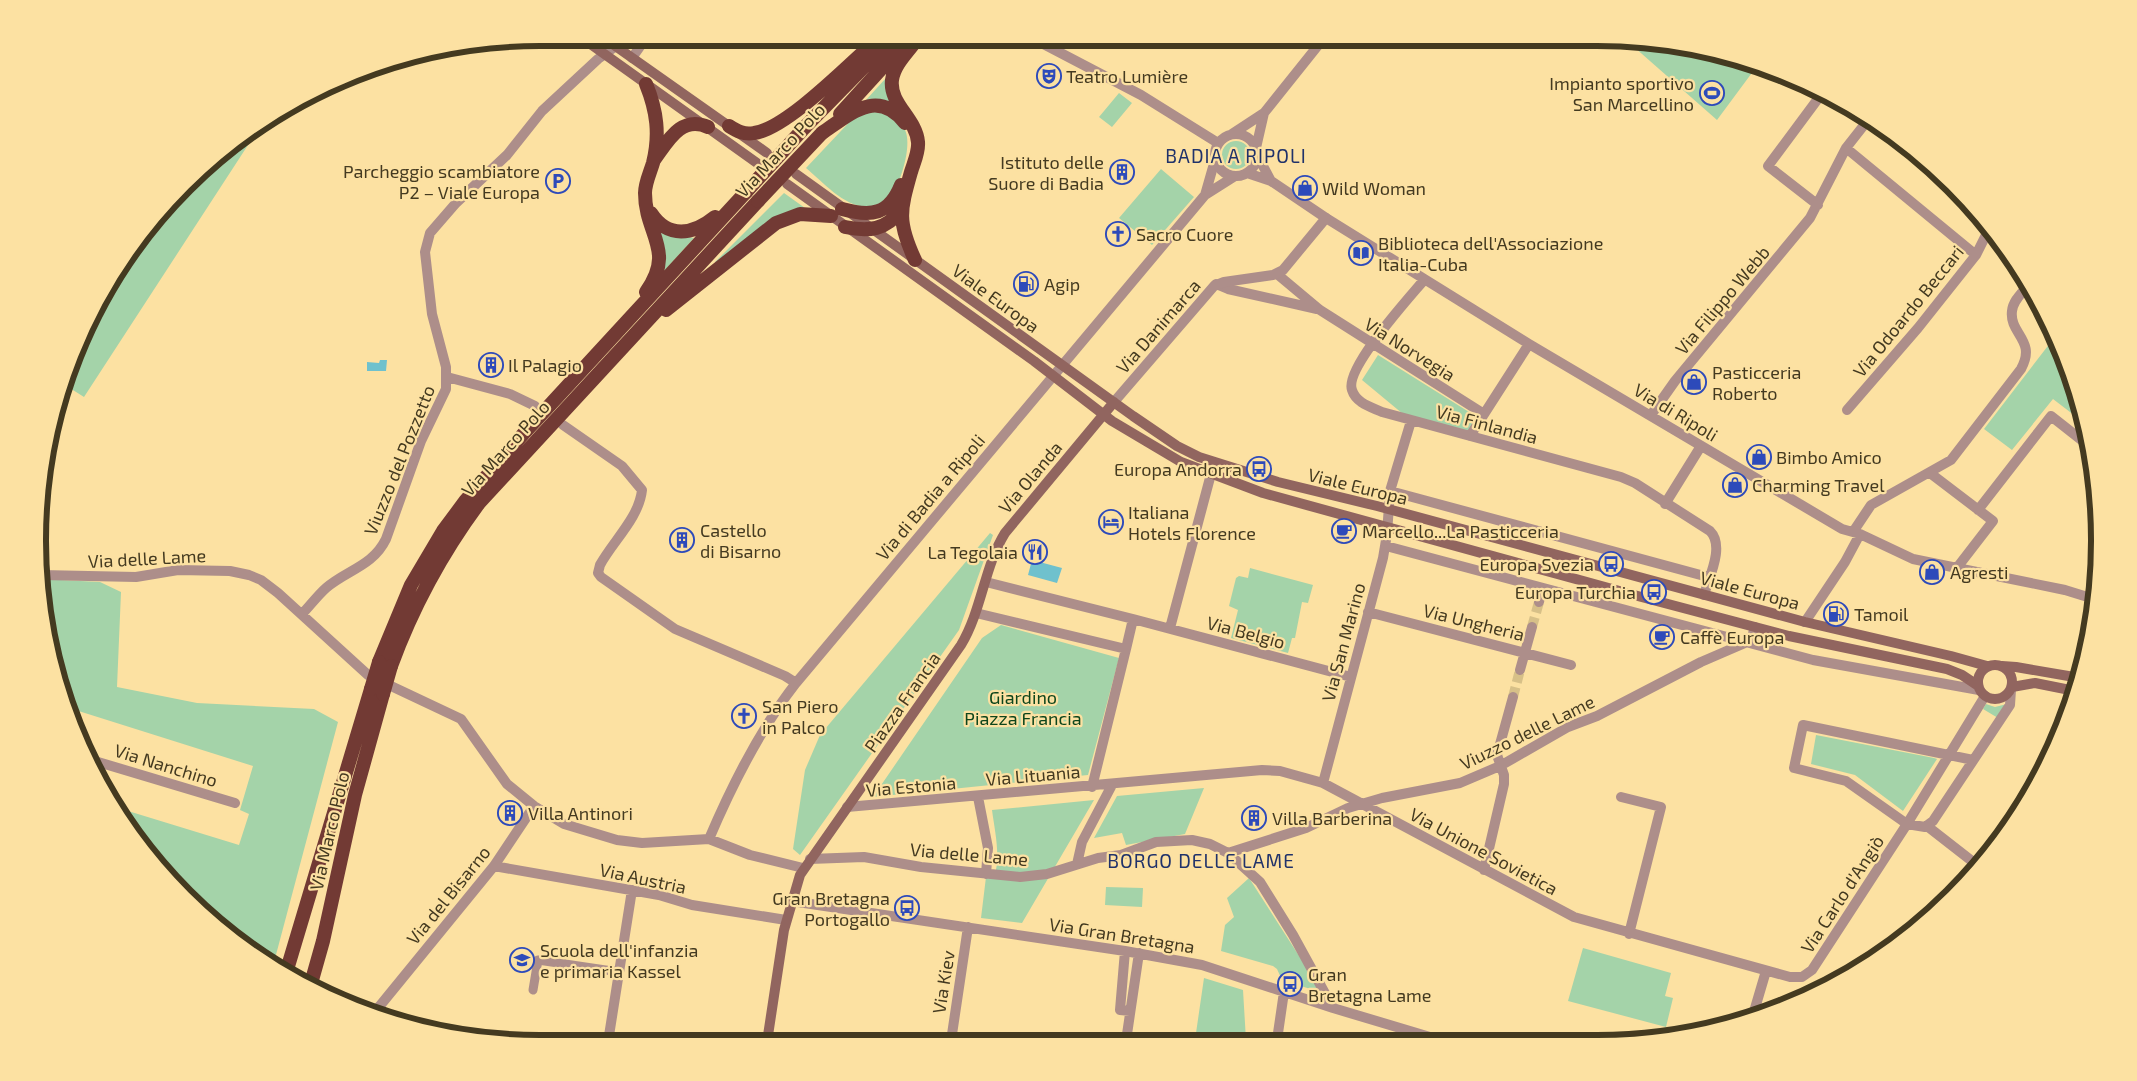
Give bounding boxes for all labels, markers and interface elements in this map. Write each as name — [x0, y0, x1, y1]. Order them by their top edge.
theatre icon: Teatro Lumière — [1036, 63, 1062, 89]
place label: Teatro Lumière — [1066, 65, 1188, 87]
place label: Impianto sportivo San Marcellino — [1549, 72, 1694, 115]
sports icon: Impianto sportivo San Marcellino — [1699, 80, 1725, 106]
street label: Via Marco Polo — [731, 98, 829, 202]
district label: BADIA A RIPOLI — [1165, 144, 1307, 167]
place label: Istituto delle Suore di Badia — [988, 151, 1104, 194]
building icon: Istituto delle Suore di Badia — [1109, 159, 1135, 185]
place label: Parcheggio scambiatore P2 – Viale Europa — [343, 160, 540, 203]
parking icon: Parcheggio scambiatore P2 – Viale Europa — [545, 168, 571, 194]
shop icon: Wild Woman — [1292, 175, 1318, 201]
place label: Wild Woman — [1322, 177, 1426, 199]
church icon: Sacro Cuore — [1105, 221, 1131, 247]
place label: Sacro Cuore — [1136, 223, 1233, 245]
place label: Biblioteca dell'Associazione Italia-Cuba — [1378, 232, 1603, 275]
library icon: Biblioteca dell'Associazione Italia-Cuba — [1348, 240, 1374, 266]
street label: Via Filippo Webb — [1670, 241, 1774, 359]
street label: Via Odoardo Beccari — [1848, 241, 1968, 381]
street label: Viale Europa — [948, 259, 1044, 337]
fuel station icon: Agip — [1013, 271, 1039, 297]
place label: Agip — [1044, 273, 1080, 295]
street label: Via Danimarca — [1111, 274, 1205, 378]
street label: Via Norvegia — [1361, 312, 1459, 386]
building icon: Il Palagio — [478, 352, 504, 378]
place label: Il Palagio — [508, 354, 582, 376]
place label: Pasticceria Roberto — [1712, 361, 1801, 404]
shop icon: Pasticceria Roberto — [1681, 369, 1707, 395]
street label: Via di Ripoli — [1630, 378, 1722, 446]
street label: Viuzzo del Pozzetto — [359, 382, 439, 538]
street label: Via Marco Polo — [456, 396, 554, 500]
street label: Via Finlandia — [1434, 400, 1540, 448]
street label: Via di Badia a Ripoli — [871, 429, 989, 565]
street label: Via Olanda — [994, 437, 1066, 517]
shop icon: Bimbo Amico — [1746, 444, 1772, 470]
place label: Bimbo Amico — [1776, 446, 1882, 468]
bus stop icon: Europa Andorra — [1246, 456, 1272, 482]
place label: Europa Andorra — [1114, 458, 1242, 480]
street label: Viale Europa — [1306, 463, 1410, 509]
shop icon: Charming Travel — [1722, 472, 1748, 498]
place label: Charming Travel — [1752, 474, 1885, 496]
place label: Italiana Hotels Florence — [1128, 501, 1256, 544]
hotel icon: Italiana Hotels Florence — [1098, 509, 1124, 535]
cafe icon: Marcello...La Pasticceria — [1331, 518, 1357, 544]
place label: Castello di Bisarno — [700, 519, 781, 562]
place label: Marcello...La Pasticceria — [1362, 520, 1559, 542]
building icon: Castello di Bisarno — [669, 527, 695, 553]
restaurant icon: La Tegolaia — [1022, 539, 1048, 565]
place label: La Tegolaia — [927, 541, 1018, 563]
street label: Via delle Lame — [87, 544, 207, 572]
bus stop icon: Europa Svezia — [1598, 551, 1624, 577]
place label: Europa Svezia — [1480, 553, 1594, 575]
shop icon: Agresti — [1919, 559, 1945, 585]
place label: Agresti — [1950, 561, 2008, 583]
street label: Viale Europa — [1698, 566, 1802, 614]
bus stop icon: Europa Turchia — [1641, 579, 1667, 605]
street label: Via San Marino — [1317, 580, 1369, 704]
place label: Europa Turchia — [1515, 581, 1636, 603]
street label: Via Ungheria — [1421, 599, 1527, 645]
fuel station icon: Tamoil — [1823, 601, 1849, 627]
place label: Tamoil — [1854, 603, 1909, 625]
street label: Via Belgio — [1204, 611, 1288, 653]
cafe icon: Caffè Europa — [1649, 624, 1675, 650]
place label: Caffè Europa — [1680, 626, 1784, 648]
street label: Piazza Francia — [859, 648, 945, 756]
park label: Giardino Piazza Francia — [964, 686, 1082, 729]
street label: Viuzzo delle Lame — [1456, 690, 1598, 774]
place label: San Piero in Palco — [762, 695, 838, 738]
church icon: San Piero in Palco — [731, 703, 757, 729]
street label: Via Nanchino — [112, 739, 220, 791]
street label: Via Lituania — [985, 760, 1081, 790]
street label: Via Marco Polo — [305, 769, 353, 893]
street label: Via Estonia — [865, 771, 957, 801]
building icon: Villa Antinori — [497, 800, 523, 826]
place label: Villa Antinori — [528, 802, 633, 824]
street label: Via Unione Sovietica — [1406, 803, 1562, 899]
building icon: Villa Barberina — [1241, 805, 1267, 831]
place label: Villa Barberina — [1272, 807, 1392, 829]
street label: Via Carlo d'Angiò — [1796, 831, 1888, 957]
street label: Via delle Lame — [909, 838, 1029, 870]
street label: Via del Bisarno — [401, 841, 495, 949]
district label: BORGO DELLE LAME — [1107, 849, 1295, 872]
street label: Via Austria — [598, 858, 688, 898]
place label: Gran Bretagna Portogallo — [772, 887, 890, 930]
bus stop icon: Gran Bretagna Portogallo — [894, 895, 920, 921]
street label: Via Gran Bretagna — [1048, 913, 1196, 957]
place label: Scuola dell'infanzia e primaria Kassel — [540, 939, 698, 982]
school or university icon: Scuola dell'infanzia e primaria Kassel — [509, 947, 535, 973]
street label: Via Kiev — [927, 948, 959, 1015]
place label: Gran Bretagna Lame — [1308, 963, 1432, 1006]
bus stop icon: Gran Bretagna Lame — [1277, 971, 1303, 997]

